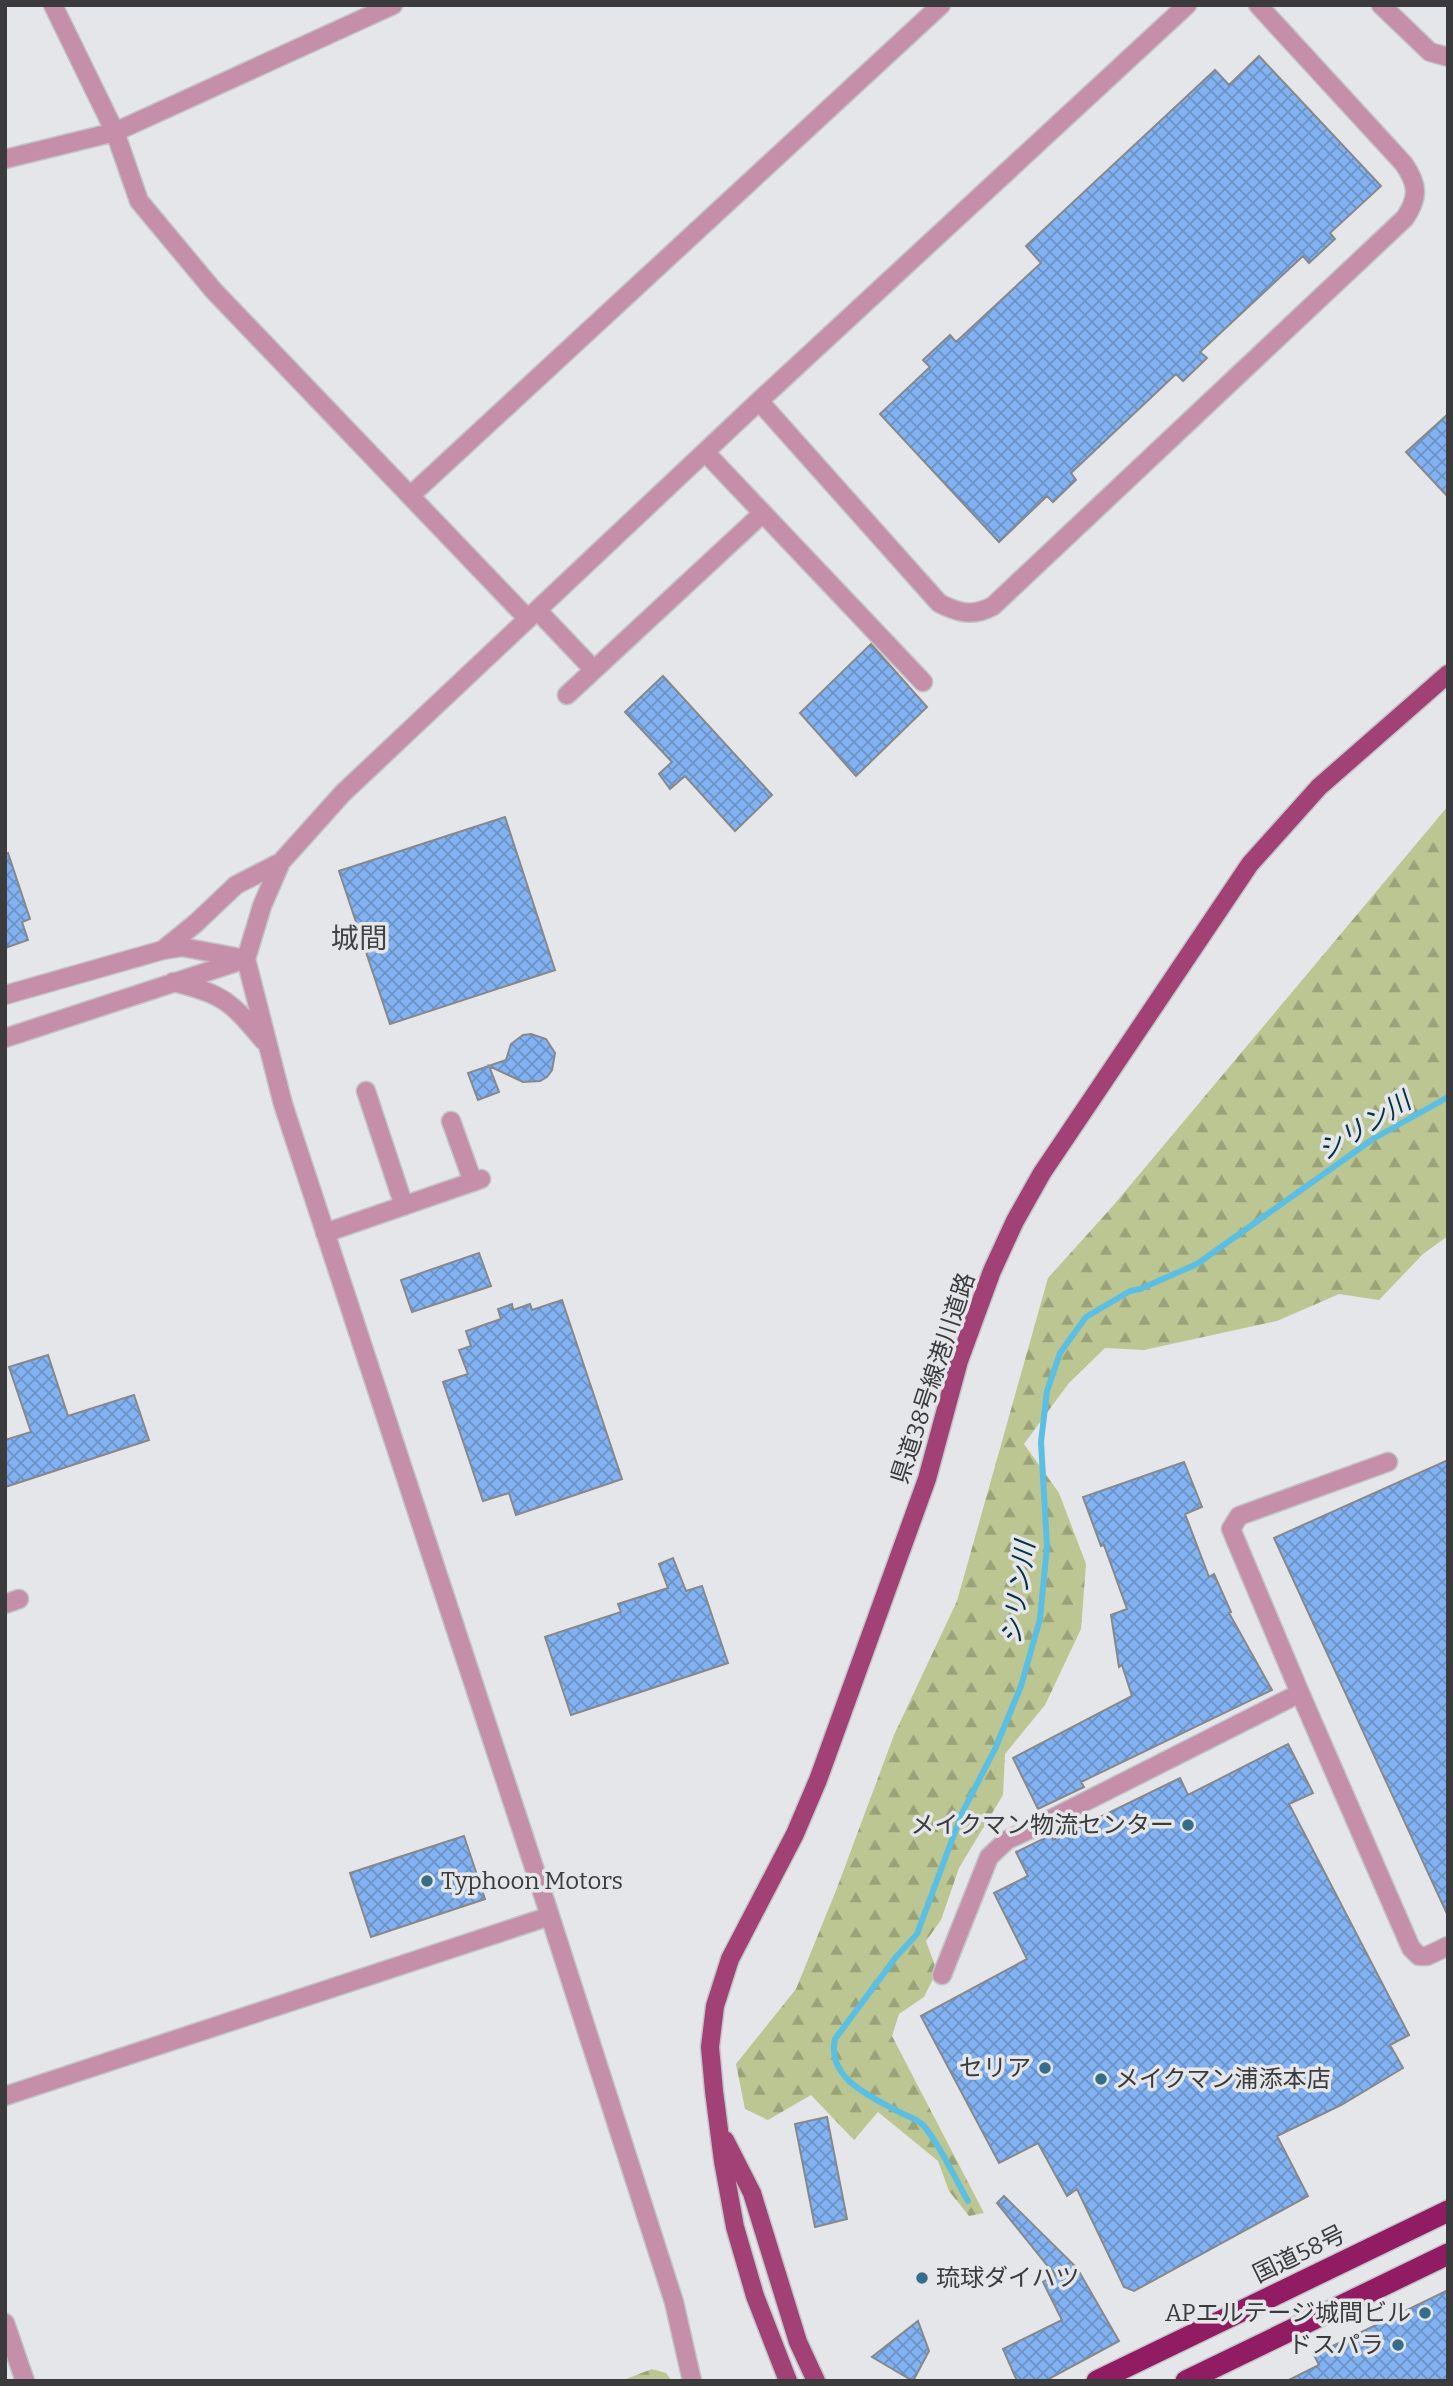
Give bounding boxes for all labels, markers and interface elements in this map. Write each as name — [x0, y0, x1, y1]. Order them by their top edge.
district label: 城間 — [331, 922, 387, 955]
water label: シリン川 — [1312, 1084, 1419, 1167]
street label: 県道38号線港川道路 — [886, 1269, 980, 1487]
water label: シリン川 — [996, 1536, 1041, 1647]
place label: メイクマン物流センター — [910, 1811, 1174, 1839]
marker: メイクマン物流センター — [1180, 1817, 1196, 1833]
place label: Typhoon Motors — [441, 1867, 623, 1895]
marker: Typhoon Motors — [419, 1873, 435, 1889]
place label: セリア — [959, 2054, 1031, 2082]
marker: セリア — [1037, 2060, 1053, 2076]
place label: メイクマン浦添本店 — [1115, 2065, 1331, 2093]
marker: メイクマン浦添本店 — [1093, 2071, 1109, 2087]
street label: 国道58号 — [1248, 2220, 1350, 2288]
place label: 琉球ダイハツ — [936, 2264, 1080, 2292]
marker: 琉球ダイハツ — [914, 2270, 930, 2286]
place label: APエルテージ城間ビル — [1165, 2299, 1411, 2327]
marker: APエルテージ城間ビル — [1417, 2305, 1433, 2321]
place label: ドスパラ — [1288, 2331, 1384, 2359]
marker: ドスパラ — [1390, 2337, 1406, 2353]

